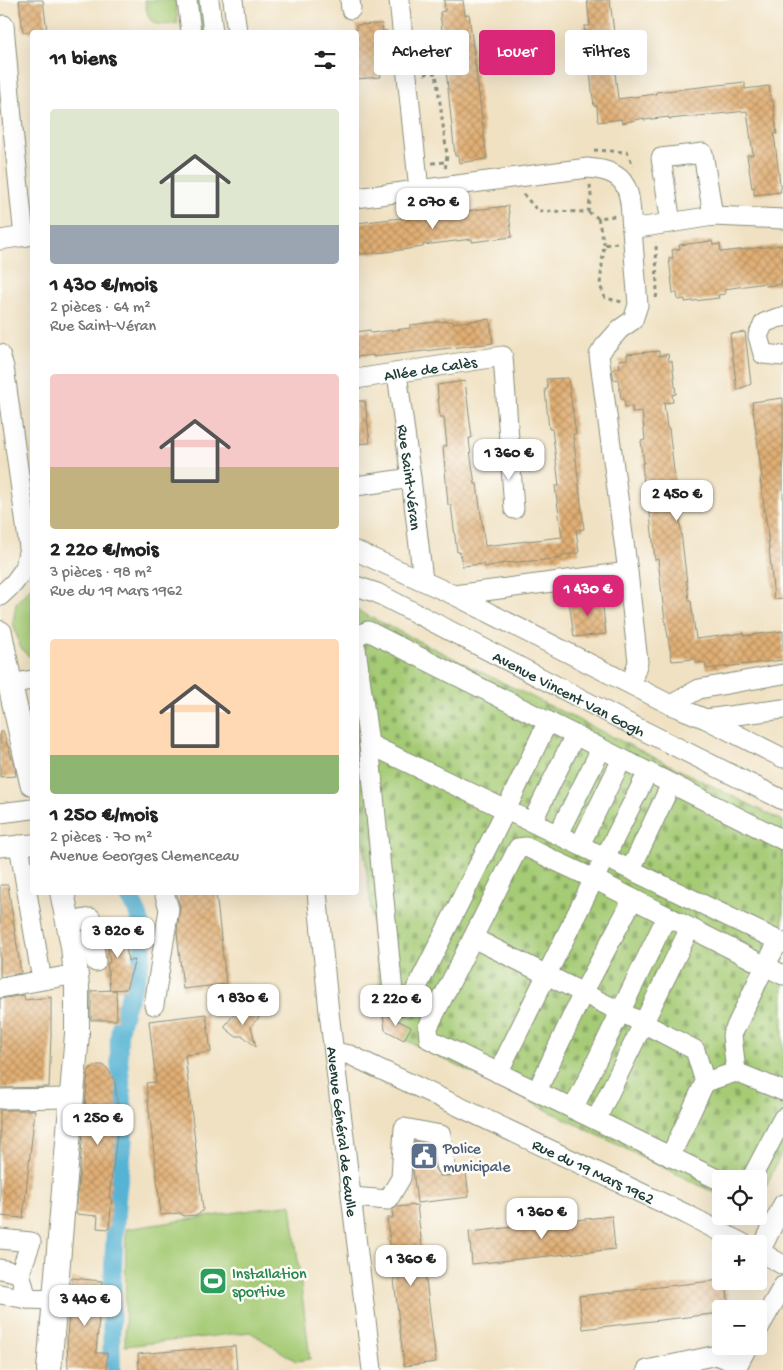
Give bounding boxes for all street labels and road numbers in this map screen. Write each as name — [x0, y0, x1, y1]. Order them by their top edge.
street label: Allée de Calès — [383, 354, 479, 387]
street label: Rue Saint-Véran — [391, 424, 423, 532]
street label: Avenue Vincent Van Gogh — [489, 649, 648, 743]
street label: Avenue Général de Gaulle — [320, 1046, 360, 1219]
street label: Rue du 19 Mars 1962 — [528, 1137, 656, 1211]

